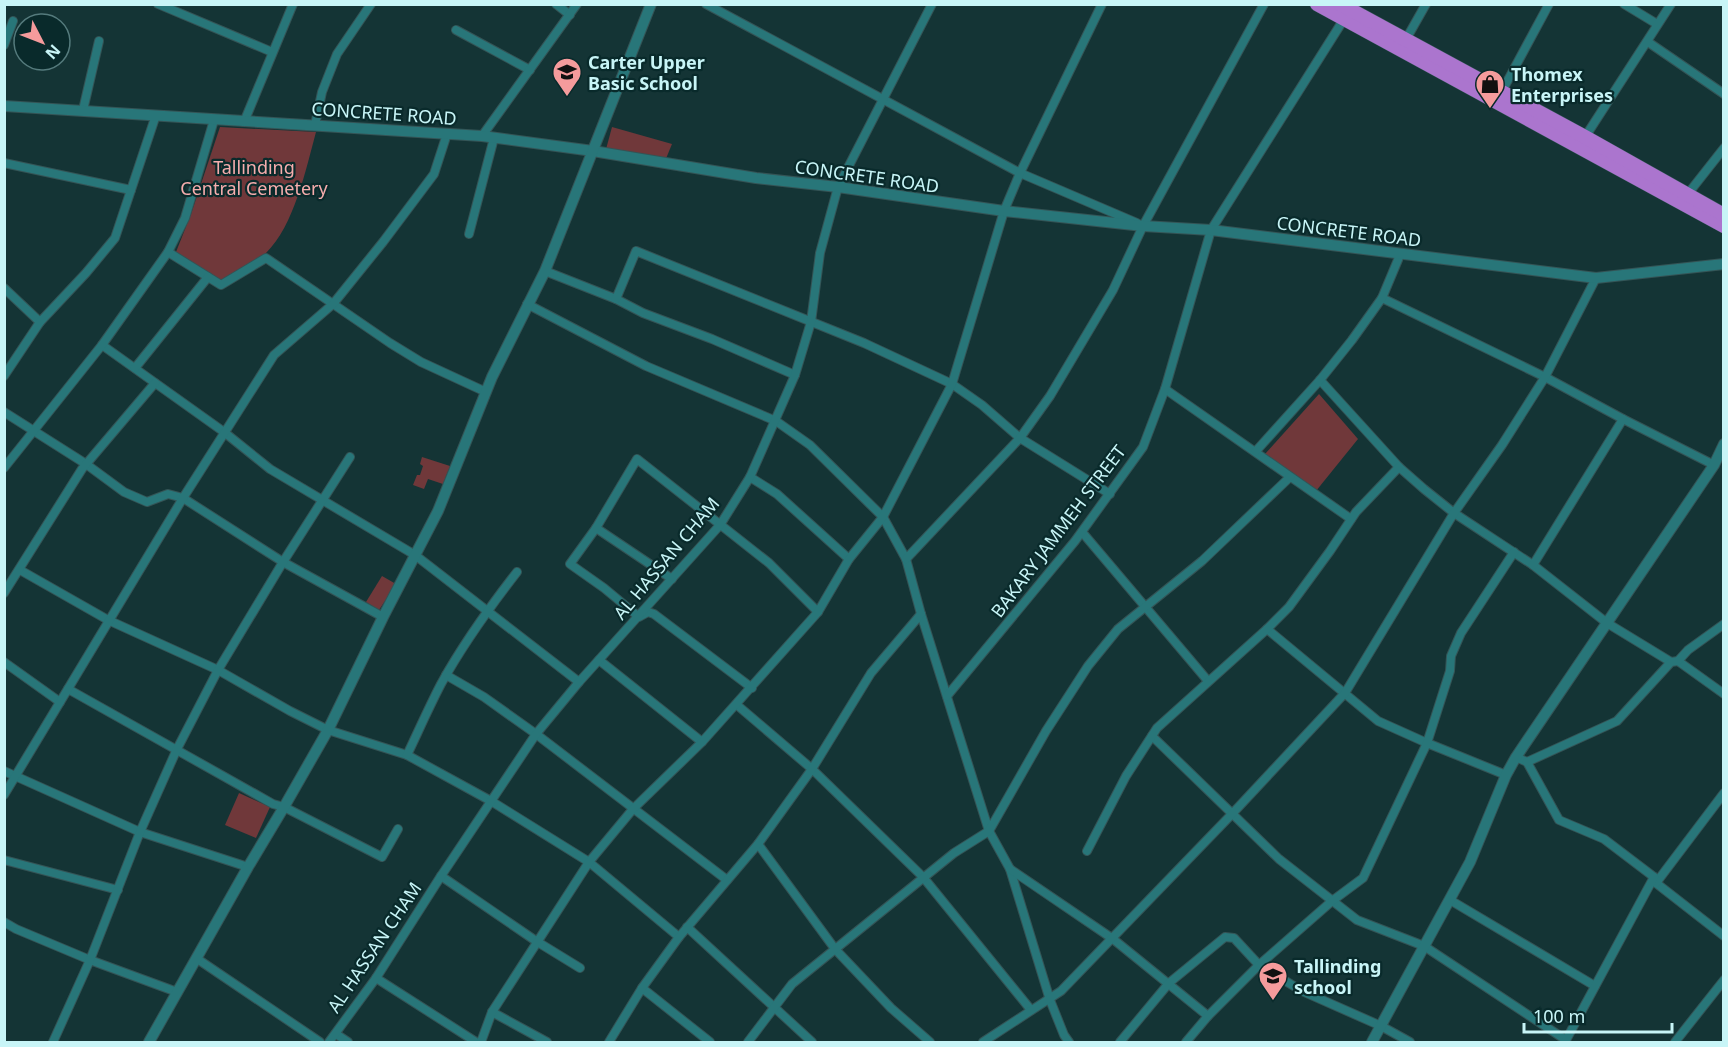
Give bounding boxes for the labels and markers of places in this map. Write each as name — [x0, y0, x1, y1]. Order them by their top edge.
place label: Carter Upper Basic School — [588, 50, 705, 95]
school or university icon: Carter Upper Basic School — [551, 56, 583, 98]
place label: Thomex Enterprises — [1511, 62, 1613, 107]
shop icon: Thomex Enterprises — [1474, 68, 1506, 110]
place label: Tallinding school — [1294, 954, 1381, 999]
school or university icon: Tallinding school — [1257, 960, 1289, 1002]

